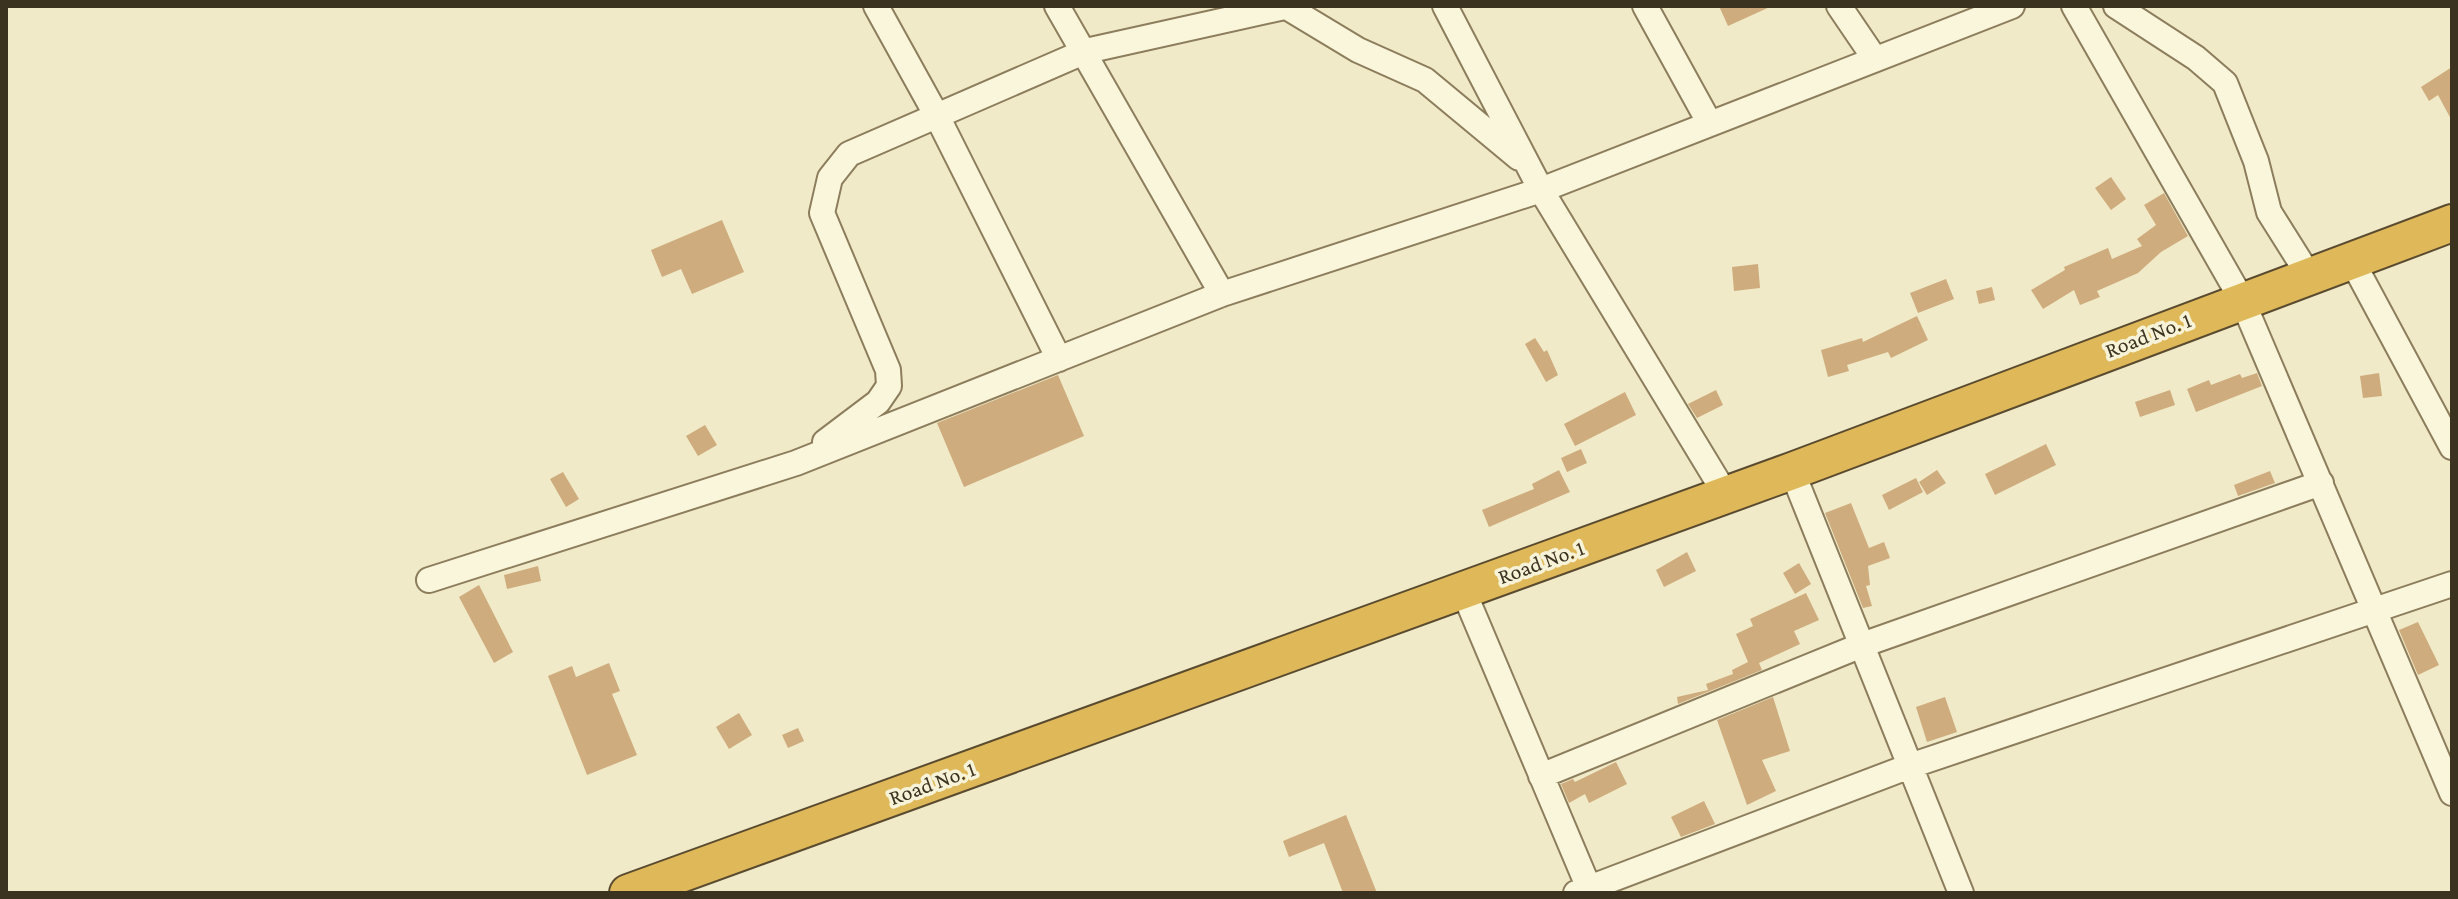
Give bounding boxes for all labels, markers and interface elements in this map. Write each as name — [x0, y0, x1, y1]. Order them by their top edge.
street label: Road No. 1 — [2101, 307, 2195, 363]
street label: Road No. 1 — [1494, 535, 1588, 589]
street label: Road No. 1 — [885, 756, 979, 810]

